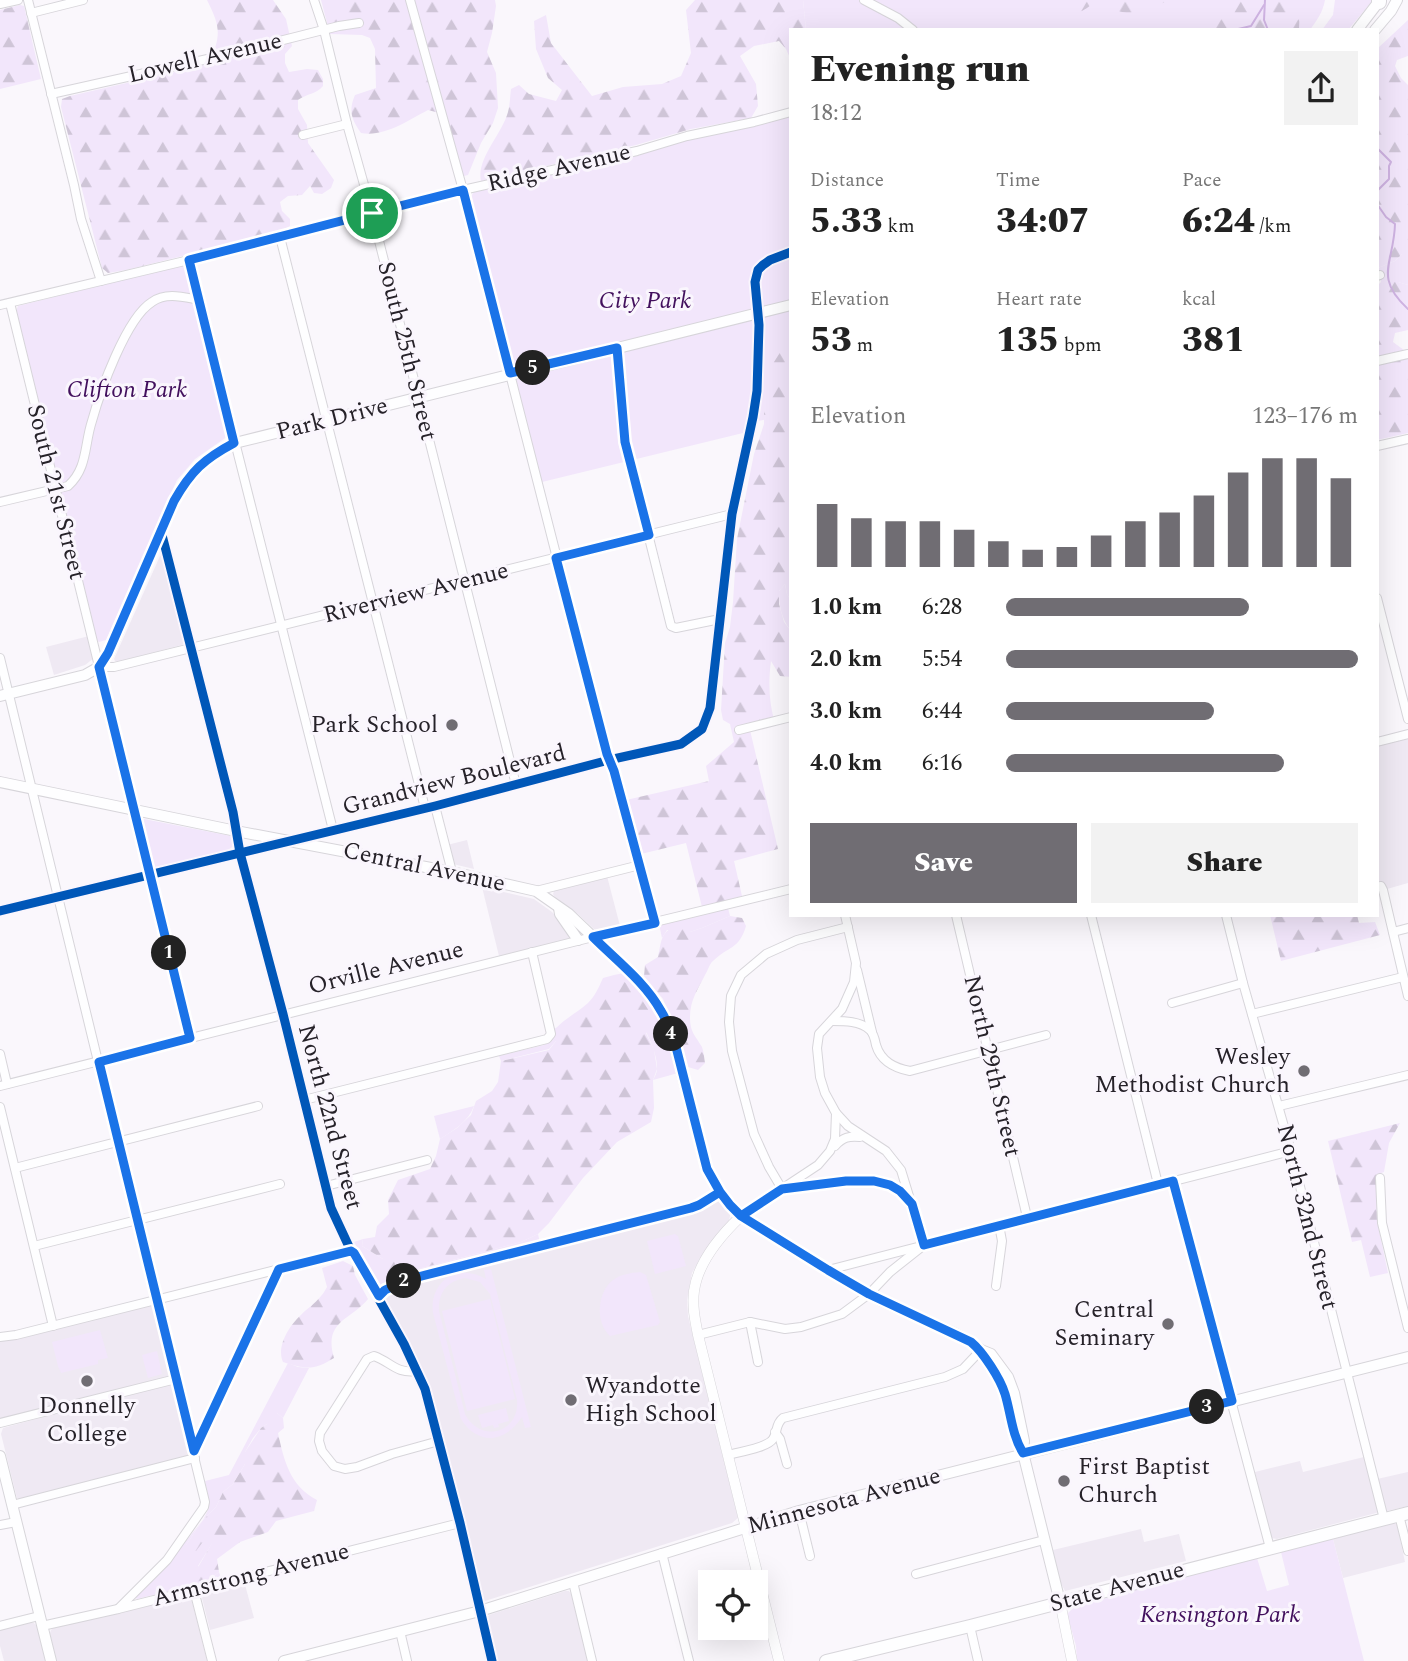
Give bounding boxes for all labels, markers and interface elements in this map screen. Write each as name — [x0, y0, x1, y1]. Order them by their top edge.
street label: Lowell Avenue — [124, 23, 286, 93]
text: Evening run — [810, 41, 1030, 99]
button: share — [1284, 51, 1358, 125]
text: 18:12 — [810, 96, 862, 131]
street label: Ridge Avenue — [484, 134, 634, 202]
text: Distance — [810, 166, 884, 195]
text: Time — [996, 166, 1040, 195]
text: Pace — [1182, 166, 1221, 195]
pin — [342, 183, 402, 243]
icon: arrive — [353, 194, 391, 232]
text: 5.33 — [810, 195, 883, 248]
text: 34:07 — [996, 195, 1090, 248]
text: 6:24 — [1182, 195, 1255, 248]
text: km — [883, 212, 915, 241]
text: /km — [1255, 212, 1291, 241]
street label: South 25th Street — [367, 258, 447, 444]
park label: City Park — [599, 283, 691, 319]
text: Elevation — [810, 285, 890, 314]
text: Heart rate — [996, 285, 1082, 314]
text: kcal — [1182, 285, 1216, 314]
text: 53 — [810, 314, 852, 367]
text: 135 — [996, 314, 1059, 367]
text: 381 — [1182, 314, 1245, 367]
text: m — [852, 331, 873, 360]
text: bpm — [1059, 331, 1102, 360]
pin: 5 — [516, 350, 550, 386]
text: 5 — [527, 353, 538, 382]
park label: Clifton Park — [67, 372, 187, 408]
street label: Park Drive — [272, 388, 392, 450]
text: Elevation — [810, 399, 906, 434]
text: 123–176 m — [1252, 399, 1358, 434]
street label: South 21st Street — [17, 400, 95, 584]
street label: Riverview Avenue — [319, 553, 513, 633]
text: 1.0 km — [810, 590, 882, 625]
text: 6:28 — [922, 590, 962, 625]
text: 2.0 km — [810, 642, 882, 677]
text: 5:54 — [922, 642, 962, 677]
text: 3.0 km — [810, 694, 882, 729]
text: 6:44 — [922, 694, 962, 729]
place label: Park School — [311, 707, 438, 743]
marker: Park School — [444, 717, 460, 733]
street label: Grandview Boulevard — [338, 735, 570, 825]
text: 4.0 km — [810, 746, 882, 781]
text: 6:16 — [922, 746, 962, 781]
button: Save — [810, 823, 1077, 903]
button: Share — [1091, 823, 1358, 903]
street label: Central Avenue — [339, 832, 509, 902]
street label: Orville Avenue — [305, 931, 467, 1005]
pin: 1 — [152, 936, 186, 970]
text: 1 — [163, 938, 174, 967]
street label: North 29th Street — [954, 972, 1030, 1160]
pin: 4 — [654, 1016, 688, 1052]
text: 4 — [665, 1019, 676, 1048]
street label: North 22nd Street — [288, 1020, 372, 1214]
place label: Wesley Methodist Church — [1094, 1039, 1291, 1103]
marker: Wesley Methodist Church — [1296, 1063, 1312, 1079]
street label: North 32nd Street — [1266, 1120, 1348, 1314]
pin: 2 — [386, 1264, 422, 1298]
text: 2 — [398, 1266, 409, 1295]
place label: Central Seminary — [1054, 1292, 1155, 1356]
marker: Central Seminary — [1160, 1316, 1176, 1332]
place label: Wyandotte High School — [585, 1368, 717, 1432]
marker: Donnelly College — [79, 1373, 95, 1389]
place label: Donnelly College — [39, 1388, 137, 1452]
pin: 3 — [1190, 1390, 1224, 1424]
marker: Wyandotte High School — [563, 1392, 579, 1408]
text: 3 — [1201, 1392, 1212, 1421]
place label: First Baptist Church — [1078, 1449, 1210, 1513]
street label: Minnesota Avenue — [743, 1458, 945, 1544]
marker: First Baptist Church — [1056, 1473, 1072, 1489]
street label: Armstrong Avenue — [149, 1533, 353, 1617]
street label: State Avenue — [1045, 1552, 1189, 1622]
map controls — [698, 1570, 768, 1640]
button: locate — [698, 1570, 768, 1640]
park label: Kensington Park — [1140, 1597, 1300, 1633]

